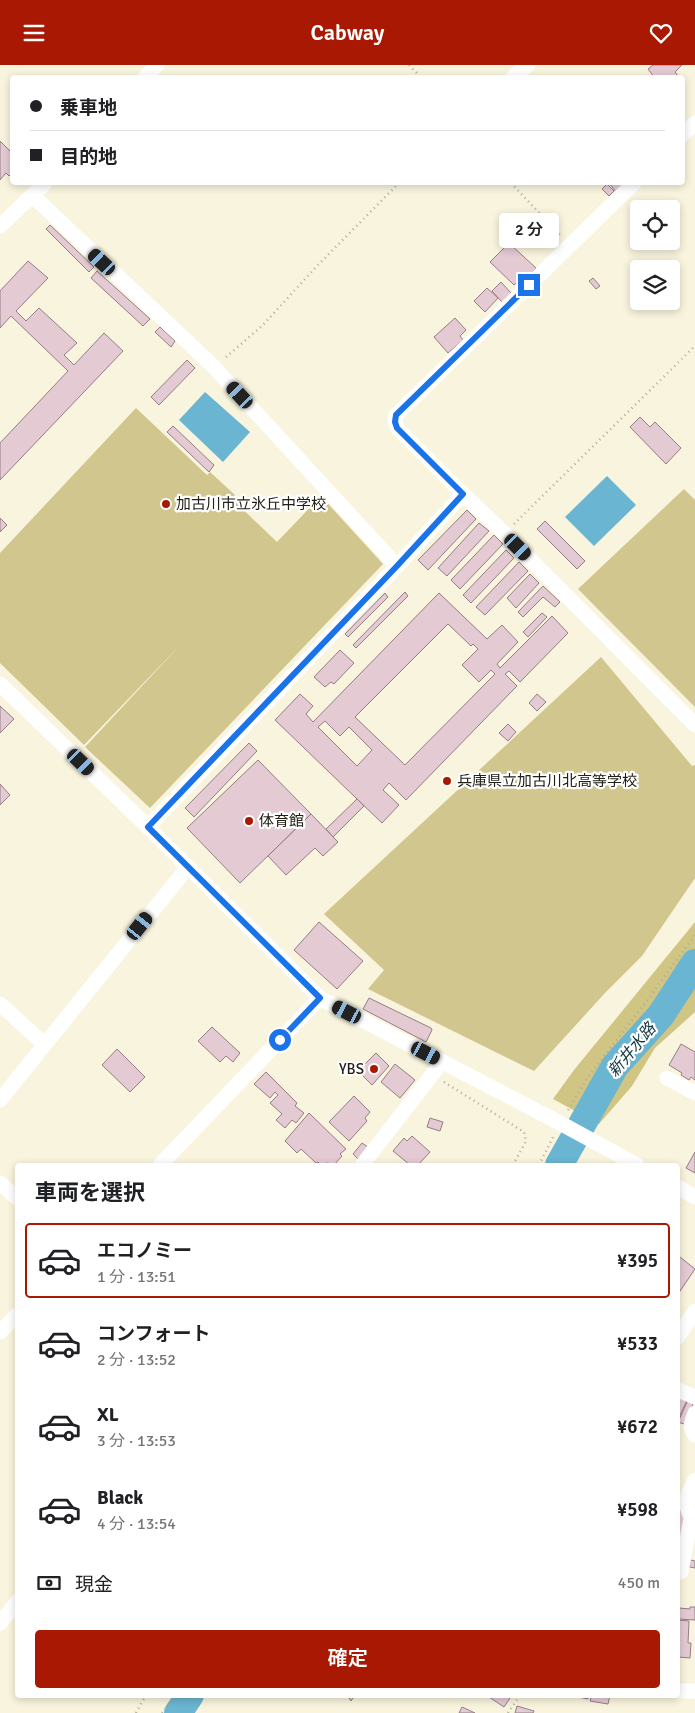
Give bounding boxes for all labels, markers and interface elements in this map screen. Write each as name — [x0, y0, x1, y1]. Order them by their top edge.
icon: menu — [20, 19, 48, 47]
text: Cabway — [311, 19, 384, 46]
icon: heart — [647, 19, 675, 47]
text: 乗車地 — [60, 96, 117, 120]
text: 目的地 — [60, 145, 117, 169]
map controls — [630, 200, 680, 310]
button: locate — [630, 200, 680, 250]
callout: 2 分 — [499, 213, 559, 247]
text: 2 分 — [515, 220, 543, 240]
car — [85, 246, 118, 278]
button: layers — [630, 260, 680, 310]
route end — [518, 274, 540, 296]
car — [224, 379, 255, 411]
place label: 加古川市立氷丘中学校 — [176, 495, 326, 513]
marker: 加古川市立氷丘中学校 — [160, 498, 172, 510]
car — [502, 531, 533, 563]
car — [64, 746, 97, 778]
place label: 兵庫県立加古川北高等学校 — [457, 772, 637, 790]
marker: 兵庫県立加古川北高等学校 — [441, 775, 453, 787]
place label: 体育館 — [259, 812, 304, 830]
marker: 体育館 — [243, 815, 255, 827]
car — [124, 910, 155, 942]
car — [330, 999, 363, 1025]
water label: 新井水路 — [604, 1018, 662, 1081]
route start — [269, 1029, 291, 1051]
car — [409, 1040, 442, 1066]
place label: YBS — [339, 1060, 364, 1078]
marker: YBS — [368, 1063, 380, 1075]
text: 車両を選択 — [35, 1179, 145, 1206]
icon: car — [37, 1238, 82, 1283]
text: エコノミー — [97, 1239, 192, 1263]
text: ¥395 — [617, 1249, 658, 1273]
text: 1 分 · 13:51 — [97, 1267, 176, 1287]
icon: car — [37, 1321, 82, 1366]
text: コンフォート — [97, 1322, 210, 1346]
text: ¥533 — [617, 1332, 658, 1356]
text: 2 分 · 13:52 — [97, 1350, 176, 1370]
text: XL — [97, 1403, 119, 1427]
icon: car — [37, 1404, 82, 1449]
text: ¥672 — [617, 1415, 658, 1439]
text: 3 分 · 13:53 — [97, 1431, 176, 1451]
text: Black — [97, 1486, 143, 1510]
icon: car — [37, 1487, 82, 1532]
text: ¥598 — [617, 1498, 658, 1522]
text: 4 分 · 13:54 — [97, 1514, 176, 1534]
icon: cash — [35, 1569, 63, 1597]
text: 現金 — [75, 1573, 113, 1597]
text: 450 m — [618, 1573, 660, 1593]
button: 確定 — [35, 1630, 660, 1688]

